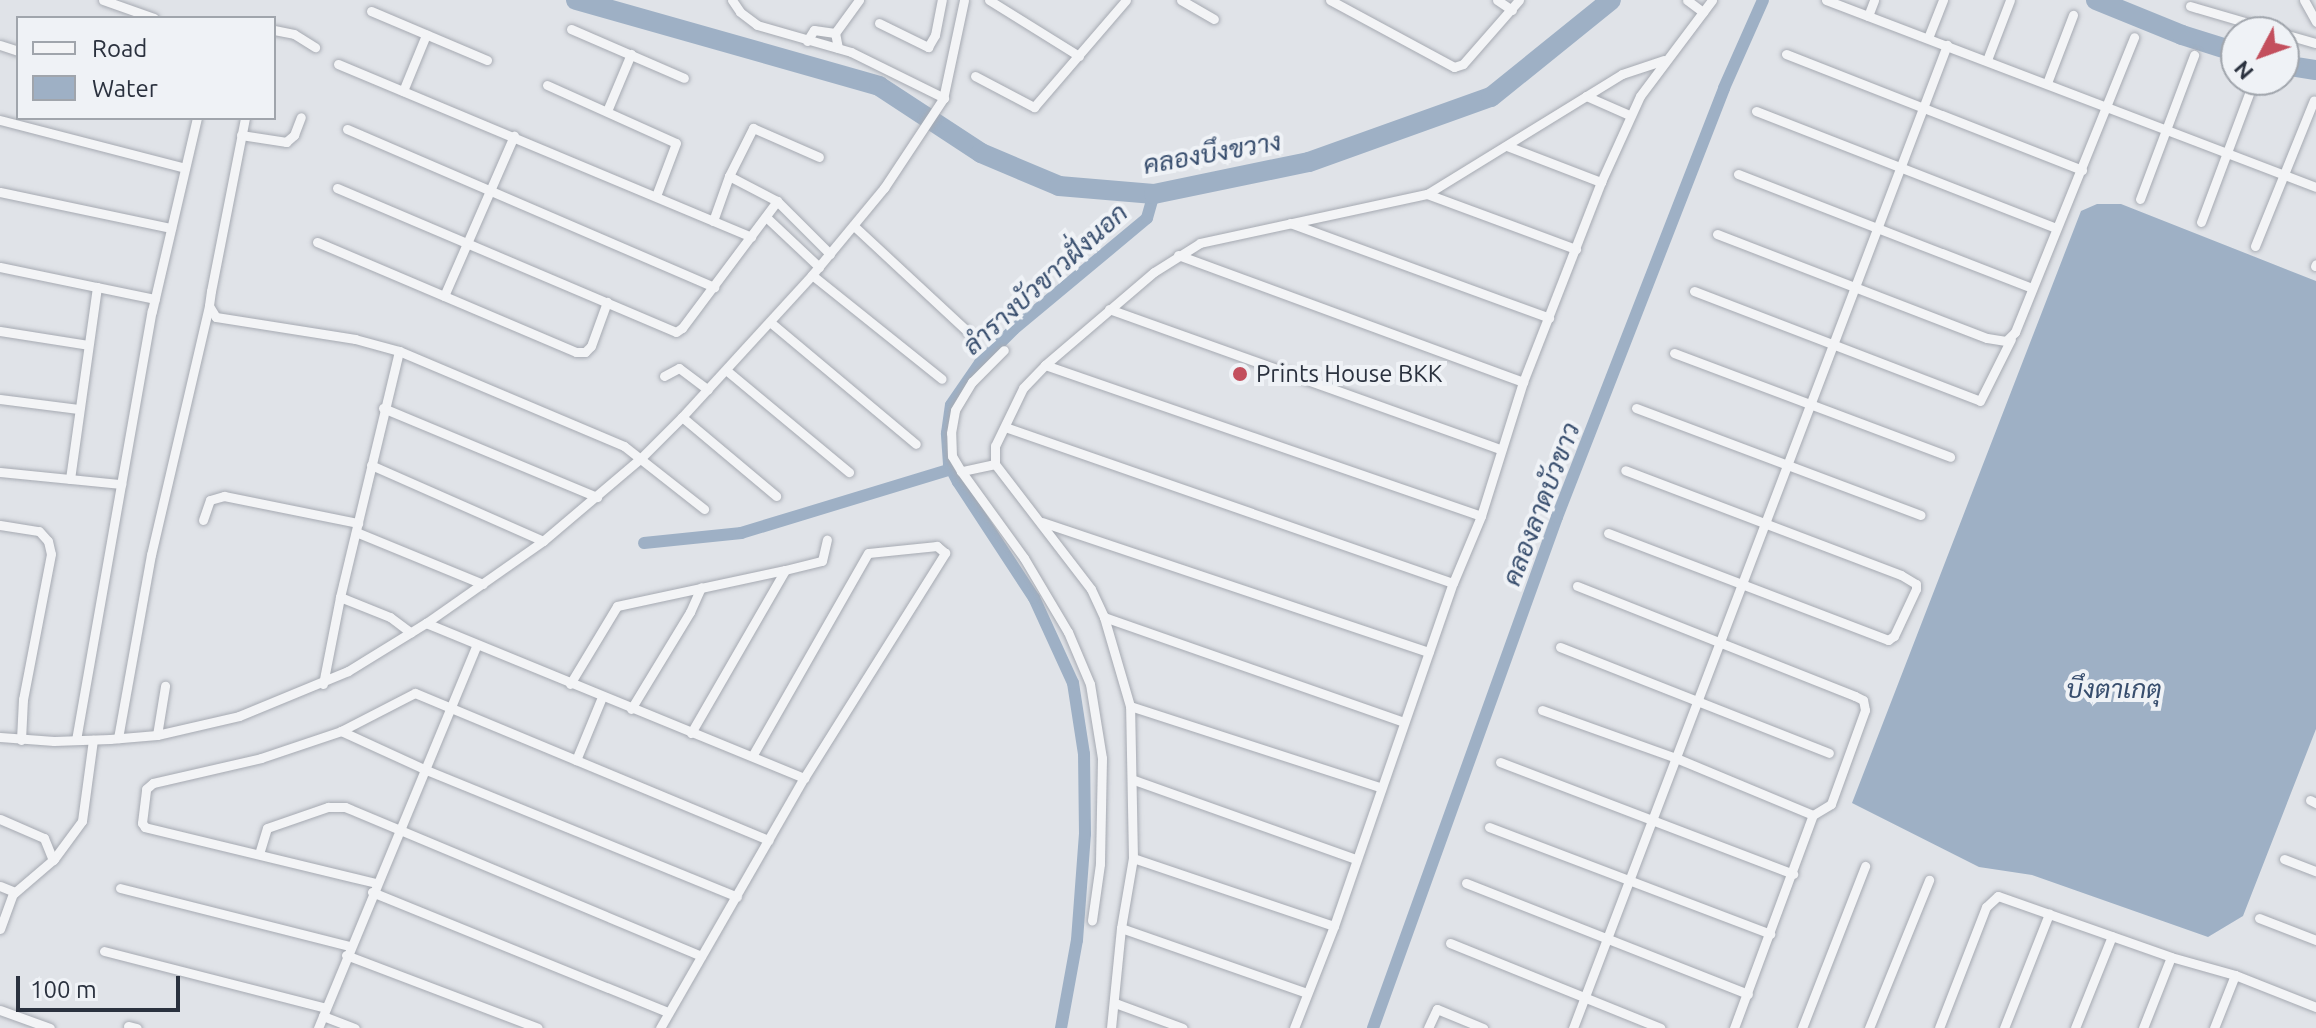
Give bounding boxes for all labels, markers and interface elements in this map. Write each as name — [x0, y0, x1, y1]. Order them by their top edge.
legend — [16, 16, 276, 120]
north arrow — [2220, 16, 2300, 96]
text: Road — [92, 35, 147, 62]
text: N — [2228, 56, 2258, 85]
text: Water — [92, 75, 158, 102]
water label: คลองบึงขวาง — [1141, 126, 1283, 180]
water label: ลำรางบัวขาวฝั่งนอก — [956, 197, 1134, 361]
place label: Prints House BKK — [1256, 360, 1442, 388]
marker: Prints House BKK — [1231, 365, 1249, 383]
water label: คลองลาดบัวขาว — [1496, 418, 1586, 590]
water label: บึงตาเกตุ — [2066, 673, 2162, 705]
scale bar — [20, 960, 184, 1010]
text: 100 m — [30, 976, 97, 1003]

